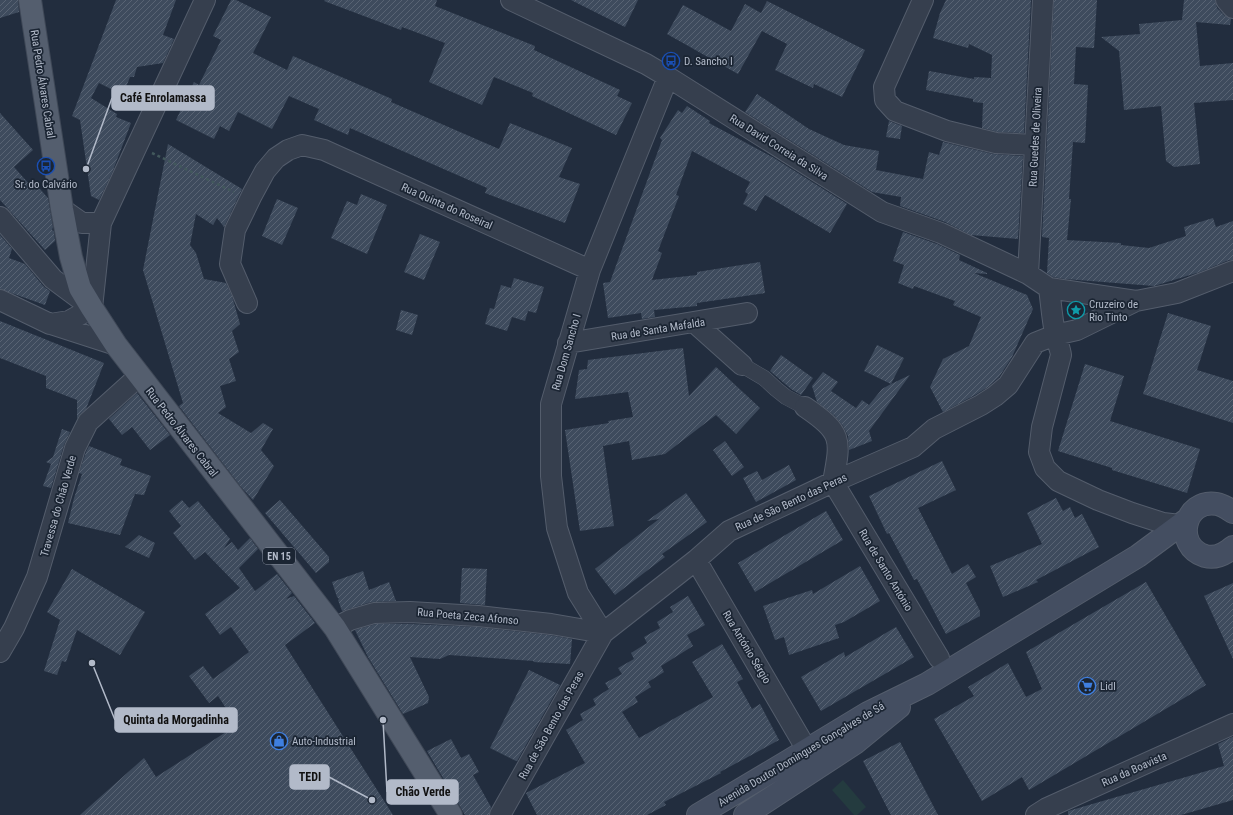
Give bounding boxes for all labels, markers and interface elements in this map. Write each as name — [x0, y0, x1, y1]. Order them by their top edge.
street label: Rua Pedro Álvares Cabral — [28, 29, 57, 139]
bus stop icon: D. Sancho I — [661, 51, 681, 71]
place label: D. Sancho I — [684, 55, 733, 68]
callout: Café Enrolamassa — [112, 86, 214, 110]
street label: Rua Guedes de Oliveira — [1026, 87, 1045, 187]
text: Café Enrolamassa — [120, 91, 206, 105]
street label: Rua David Correia da Silva — [727, 112, 830, 183]
bus stop icon: Sr. do Calvário — [36, 156, 56, 176]
place label: Sr. do Calvário — [15, 178, 78, 191]
street label: Rua Quinta do Roseiral — [399, 181, 494, 232]
place label: Cruzeiro de Rio Tinto — [1089, 298, 1138, 324]
place icon: Cruzeiro de Rio Tinto — [1066, 300, 1086, 320]
street label: Rua Dom Sancho I — [549, 312, 584, 392]
street label: Rua de Santa Mafalda — [610, 316, 706, 343]
street label: Rua Pedro Álvares Cabral — [143, 385, 220, 479]
street label: Travessa do Chão Verde — [38, 454, 79, 558]
street label: Rua de São Bento das Peras — [733, 471, 849, 534]
street label: Rua de Santo António — [856, 527, 915, 614]
road number: EN 15 — [263, 548, 295, 564]
street label: Rua Poeta Zeca Afonso — [417, 606, 520, 627]
street label: Rua António Sérgio — [720, 608, 774, 686]
street label: Rua de São Bento das Peras — [516, 669, 587, 782]
supermarket icon: Lidl — [1077, 676, 1097, 696]
place label: Lidl — [1100, 680, 1116, 693]
street label: Avenida Doutor Domingues Gonçalves de Sá — [716, 699, 887, 809]
callout: Quinta da Morgadinha — [115, 708, 237, 732]
text: Quinta da Morgadinha — [123, 713, 229, 727]
shop icon: Auto-Industrial — [269, 731, 289, 751]
place label: Auto-Industrial — [292, 735, 356, 748]
street label: Rua da Boavista — [1100, 749, 1169, 790]
callout: TEDI — [290, 765, 329, 789]
text: TEDI — [299, 770, 321, 784]
callout: Chão Verde — [387, 780, 458, 804]
text: Chão Verde — [395, 785, 451, 799]

